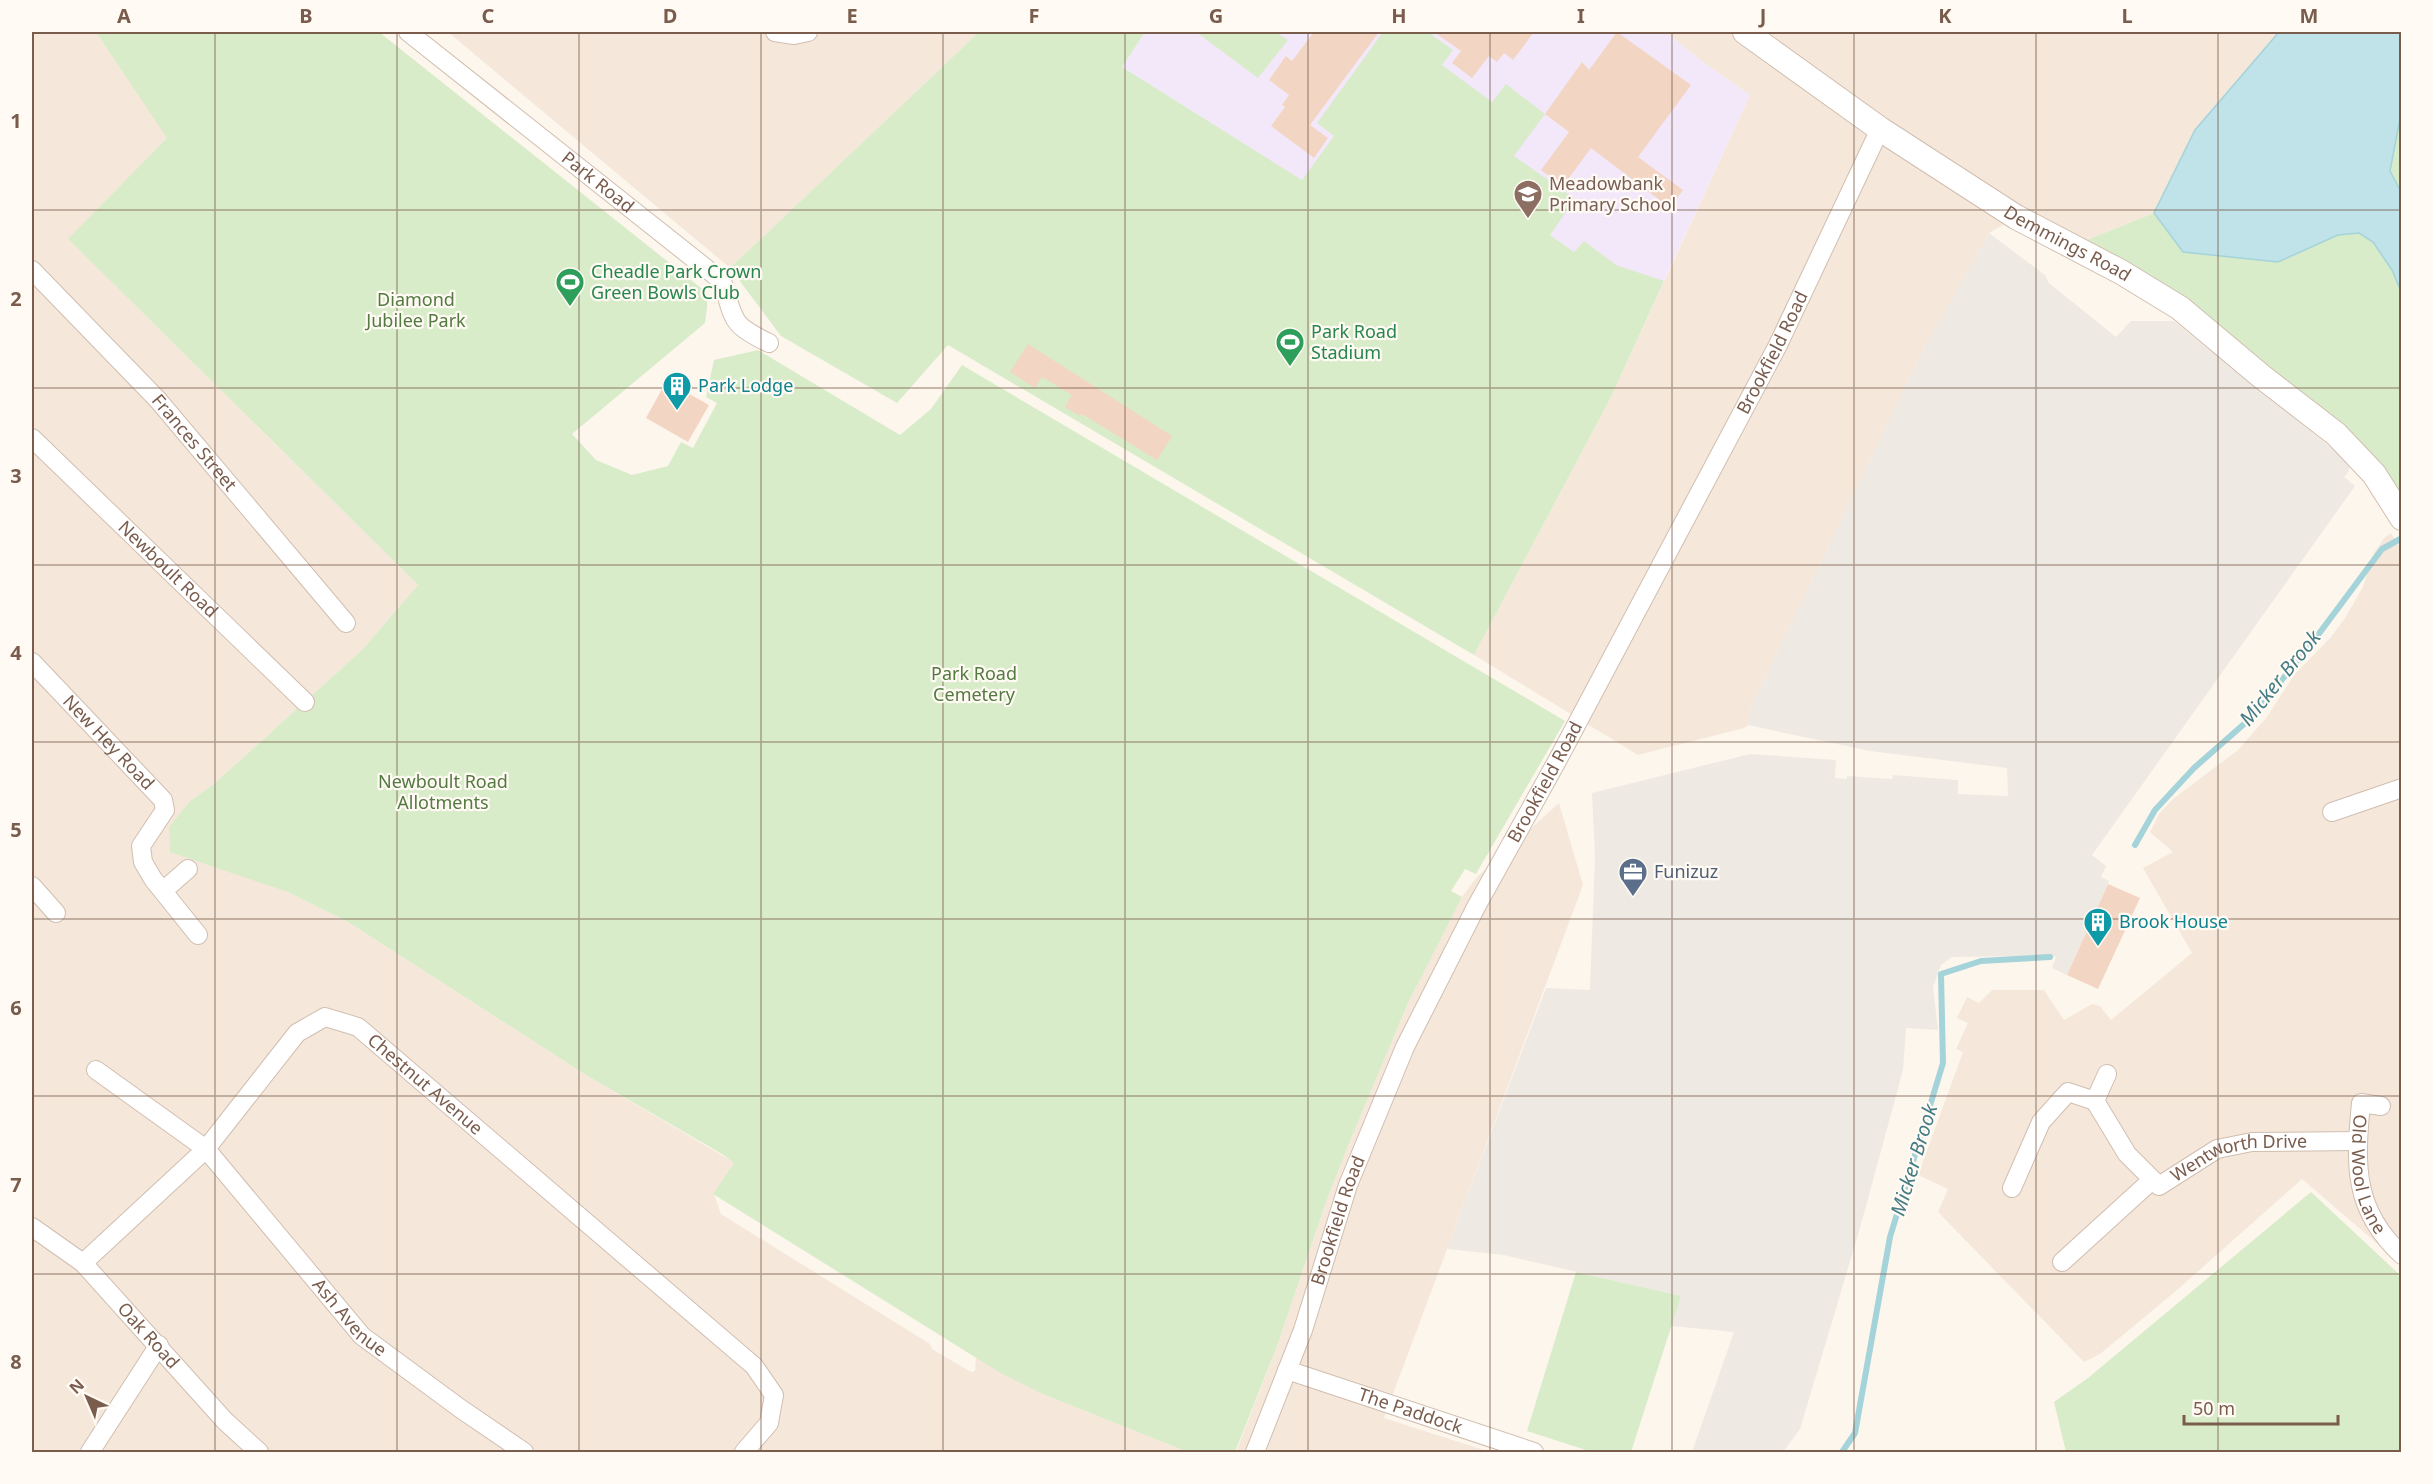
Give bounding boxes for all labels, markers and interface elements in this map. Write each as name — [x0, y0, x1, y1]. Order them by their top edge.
text: A — [117, 2, 131, 29]
text: B — [299, 2, 313, 29]
text: C — [482, 2, 495, 29]
text: D — [663, 2, 677, 29]
text: E — [846, 2, 858, 29]
text: F — [1029, 2, 1039, 29]
text: G — [1209, 2, 1223, 29]
text: H — [1391, 2, 1407, 29]
text: I — [1577, 2, 1585, 29]
text: J — [1758, 2, 1766, 29]
text: K — [1938, 2, 1952, 29]
text: L — [2121, 2, 2133, 29]
text: M — [2300, 2, 2318, 29]
text: 1 — [10, 107, 22, 134]
street label: Park Road — [557, 145, 639, 218]
place label: Meadowbank Primary School — [1549, 171, 1676, 216]
school or university icon: Meadowbank Primary School — [1512, 178, 1544, 220]
street label: Demmings Road — [2000, 199, 2136, 286]
place label: Cheadle Park Crown Green Bowls Club — [591, 259, 761, 304]
sports icon: Cheadle Park Crown Green Bowls Club — [554, 266, 586, 308]
text: 2 — [10, 285, 22, 312]
park label: Diamond Jubilee Park — [364, 287, 466, 332]
street label: Brookfield Road — [1731, 287, 1813, 418]
place label: Park Road Stadium — [1311, 319, 1397, 364]
sports icon: Park Road Stadium — [1274, 326, 1306, 368]
building icon: Park Lodge — [661, 370, 693, 412]
place label: Park Lodge — [698, 373, 793, 397]
street label: Frances Street — [147, 389, 243, 496]
text: 3 — [10, 462, 22, 489]
street label: Newboult Road — [114, 515, 224, 622]
water label: Micker Brook — [2233, 623, 2327, 731]
text: 4 — [10, 639, 22, 666]
park label: Park Road Cemetery — [931, 661, 1017, 706]
street label: New Hey Road — [58, 689, 160, 795]
street label: Brookfield Road — [1501, 717, 1587, 846]
park label: Newboult Road Allotments — [378, 769, 508, 814]
text: 5 — [10, 816, 22, 843]
office icon: Funizuz — [1617, 856, 1649, 898]
place label: Funizuz — [1654, 859, 1718, 883]
building icon: Brook House — [2082, 906, 2114, 948]
place label: Brook House — [2119, 909, 2228, 933]
text: 6 — [10, 994, 22, 1021]
street label: Chestnut Avenue — [363, 1027, 488, 1140]
water label: Micker Brook — [1884, 1100, 1944, 1219]
street label: Old Wool Lane — [2347, 1114, 2392, 1238]
street label: Wentworth Drive — [2166, 1128, 2307, 1187]
street label: Brookfield Road — [1305, 1152, 1370, 1288]
text: 7 — [10, 1171, 22, 1198]
street label: Ash Avenue — [308, 1273, 392, 1361]
street label: Oak Road — [113, 1296, 185, 1373]
text: 8 — [10, 1348, 22, 1375]
north arrow — [57, 1367, 117, 1427]
text: N — [64, 1374, 89, 1399]
street label: The Paddock — [1356, 1382, 1466, 1439]
scale bar — [2184, 1388, 2338, 1426]
text: 50 m — [2193, 1396, 2235, 1420]

